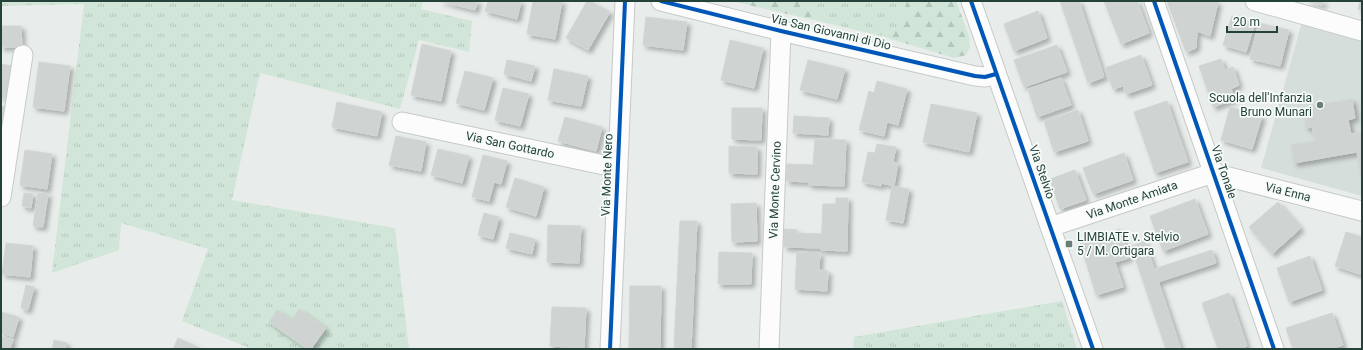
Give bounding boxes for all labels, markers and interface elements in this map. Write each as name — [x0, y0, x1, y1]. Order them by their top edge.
scale bar — [1227, 8, 1277, 34]
street label: Via San Giovanni di Dio — [770, 11, 893, 53]
text: 20 m — [1233, 15, 1260, 29]
place label: Scuola dell'Infanzia Bruno Munari — [1209, 91, 1312, 119]
marker: Scuola dell'Infanzia Bruno Munari — [1315, 100, 1325, 110]
street label: Via San Gottardo — [464, 129, 556, 161]
street label: Via Monte Nero — [599, 133, 615, 217]
street label: Via Monte Cervino — [766, 141, 784, 239]
street label: Via Stelvio — [1026, 143, 1058, 201]
street label: Via Tonale — [1208, 143, 1240, 201]
street label: Via Monte Amiata — [1085, 178, 1179, 222]
street label: Via Enna — [1264, 180, 1312, 204]
place label: LIMBIATE v. Stelvio 5 / M. Ortigara — [1077, 230, 1179, 258]
marker: LIMBIATE v. Stelvio 5 / M. Ortigara — [1064, 239, 1074, 249]

